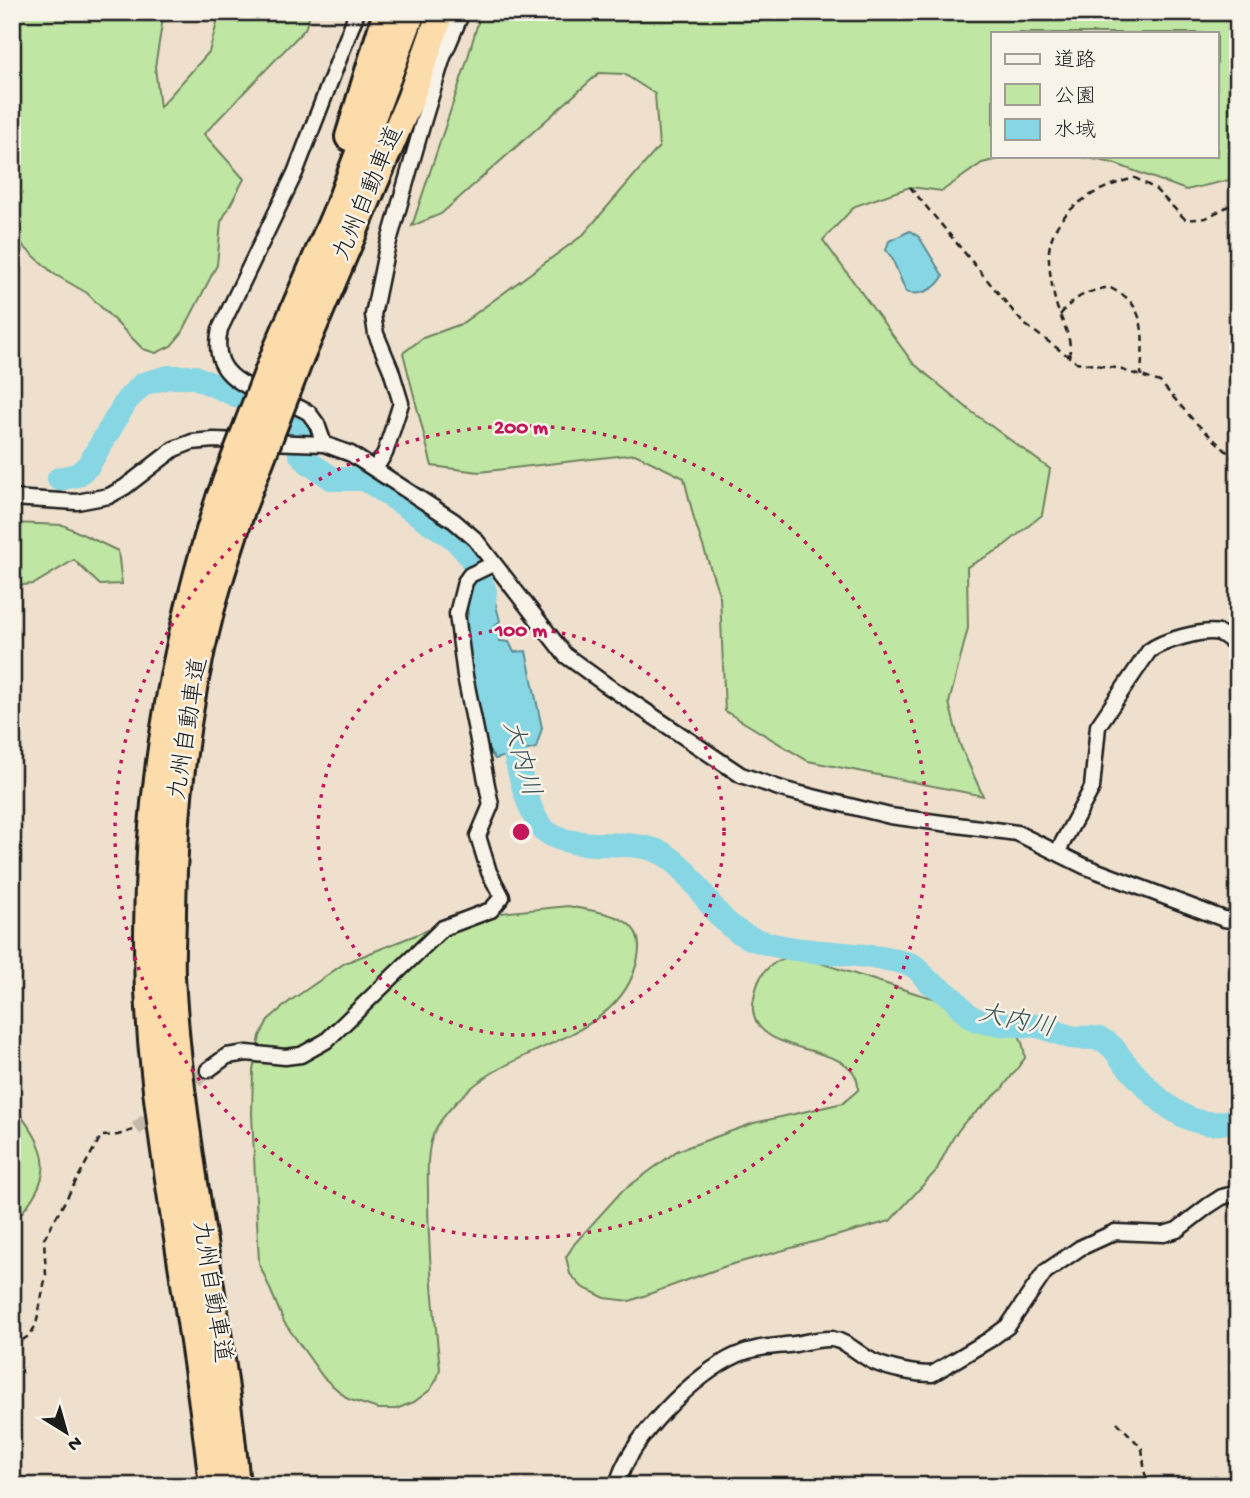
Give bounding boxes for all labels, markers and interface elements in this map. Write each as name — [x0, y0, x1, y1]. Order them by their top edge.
legend — [991, 32, 1218, 158]
text: 道路 — [1054, 49, 1096, 75]
text: 公園 — [1054, 86, 1096, 111]
text: 水域 — [1054, 119, 1096, 145]
street label: 九州自動車道 — [328, 122, 411, 266]
text: 200 m — [494, 417, 548, 442]
text: 100 m — [494, 620, 547, 645]
street label: 九州自動車道 — [163, 655, 216, 802]
water label: 大内川 — [493, 717, 546, 801]
centre of rings — [509, 820, 533, 844]
water label: 大内川 — [975, 999, 1058, 1046]
street label: 九州自動車道 — [184, 1218, 237, 1365]
north arrow — [32, 1396, 102, 1466]
text: N — [62, 1430, 86, 1456]

